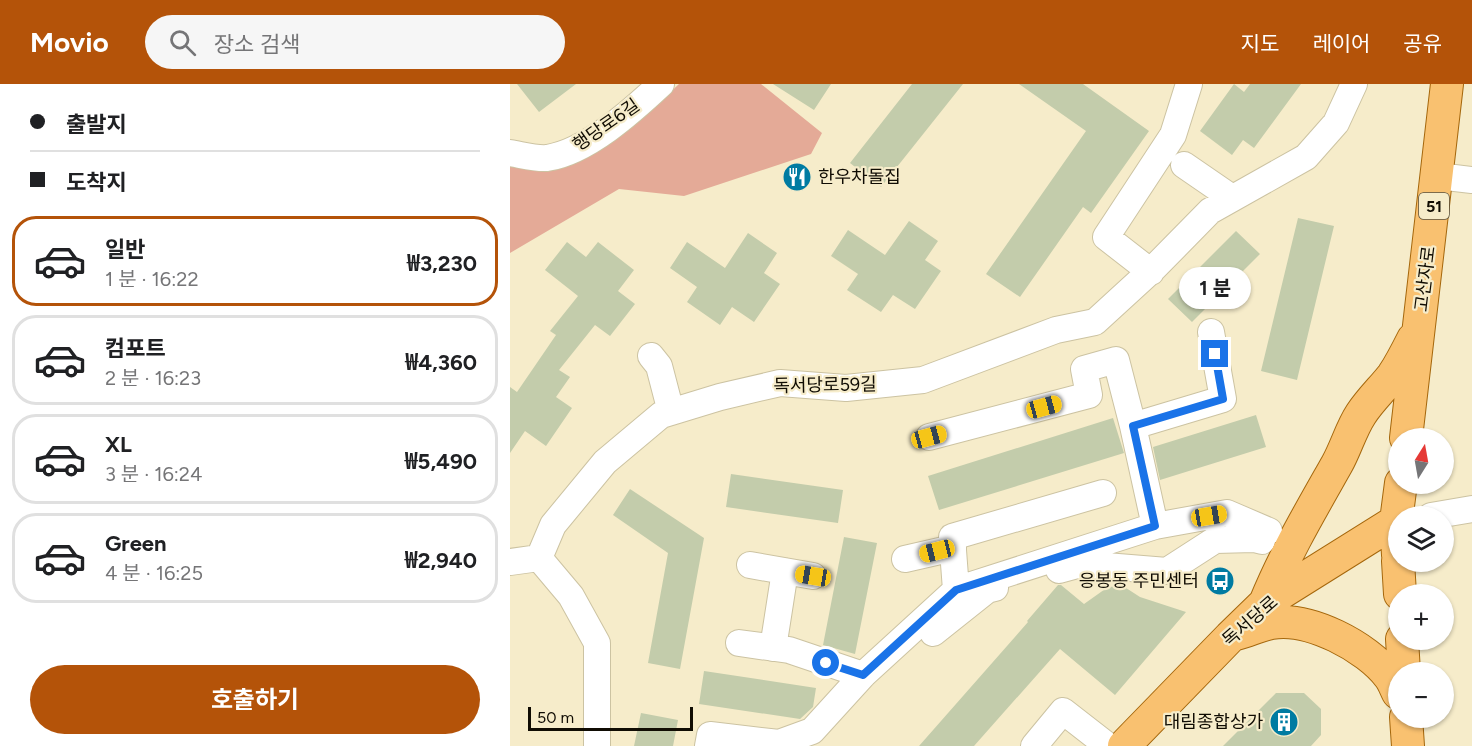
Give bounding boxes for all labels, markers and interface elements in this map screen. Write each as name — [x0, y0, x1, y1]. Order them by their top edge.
search box — [145, 15, 565, 69]
text: Movio — [30, 25, 109, 59]
icon: search — [166, 26, 199, 59]
text: 장소 검색 — [214, 31, 300, 58]
text: 지도 — [1241, 31, 1279, 56]
text: 레이어 — [1312, 31, 1370, 56]
text: 공유 — [1403, 31, 1442, 56]
street label: 행당로6길 — [568, 94, 644, 156]
text: 출발지 — [66, 111, 127, 138]
restaurant icon: 한우차돌집 — [781, 161, 813, 193]
place label: 한우차돌집 — [818, 166, 901, 188]
text: 도착지 — [66, 169, 127, 196]
road number: 51 — [1419, 193, 1449, 219]
icon: car — [33, 234, 87, 288]
text: 일반 — [105, 236, 145, 263]
street label: 고산자로 — [1410, 245, 1440, 313]
text: ₩3,230 — [407, 250, 477, 277]
text: 1 분 · 16:22 — [105, 267, 199, 291]
callout: 1 분 — [1179, 267, 1251, 309]
text: 1 분 — [1199, 276, 1231, 300]
icon: car — [33, 333, 87, 387]
text: 컴포트 — [105, 335, 166, 362]
route end — [1201, 340, 1228, 367]
text: ₩4,360 — [405, 349, 477, 376]
text: 2 분 · 16:23 — [105, 366, 201, 390]
street label: 독서당로59길 — [773, 373, 877, 397]
car — [1024, 394, 1064, 420]
car — [909, 424, 949, 450]
north arrow — [1388, 428, 1454, 494]
map controls — [1388, 428, 1454, 728]
text: XL — [105, 431, 132, 458]
icon: car — [33, 432, 87, 486]
text: ₩5,490 — [405, 448, 477, 475]
text: 3 분 · 16:24 — [105, 462, 202, 486]
car — [1190, 504, 1228, 528]
button: layers — [1388, 506, 1454, 572]
text: Green — [105, 530, 167, 557]
icon: car — [33, 531, 87, 585]
car — [917, 538, 957, 564]
text: ₩2,940 — [405, 547, 477, 574]
text: 4 분 · 16:25 — [105, 561, 203, 585]
car — [794, 564, 832, 588]
bus stop icon: 응봉동 주민센터 — [1204, 565, 1236, 597]
place label: 응봉동 주민센터 — [1079, 570, 1199, 592]
button: + — [1388, 584, 1454, 650]
street label: 독서당로 — [1218, 591, 1282, 651]
route start — [812, 649, 839, 676]
button: − — [1388, 662, 1454, 728]
button: 호출하기 — [30, 665, 480, 734]
scale bar — [528, 704, 693, 732]
building icon: 대림종합상가 — [1268, 706, 1300, 738]
text: 50 m — [537, 708, 574, 727]
place label: 대림종합상가 — [1164, 711, 1263, 733]

